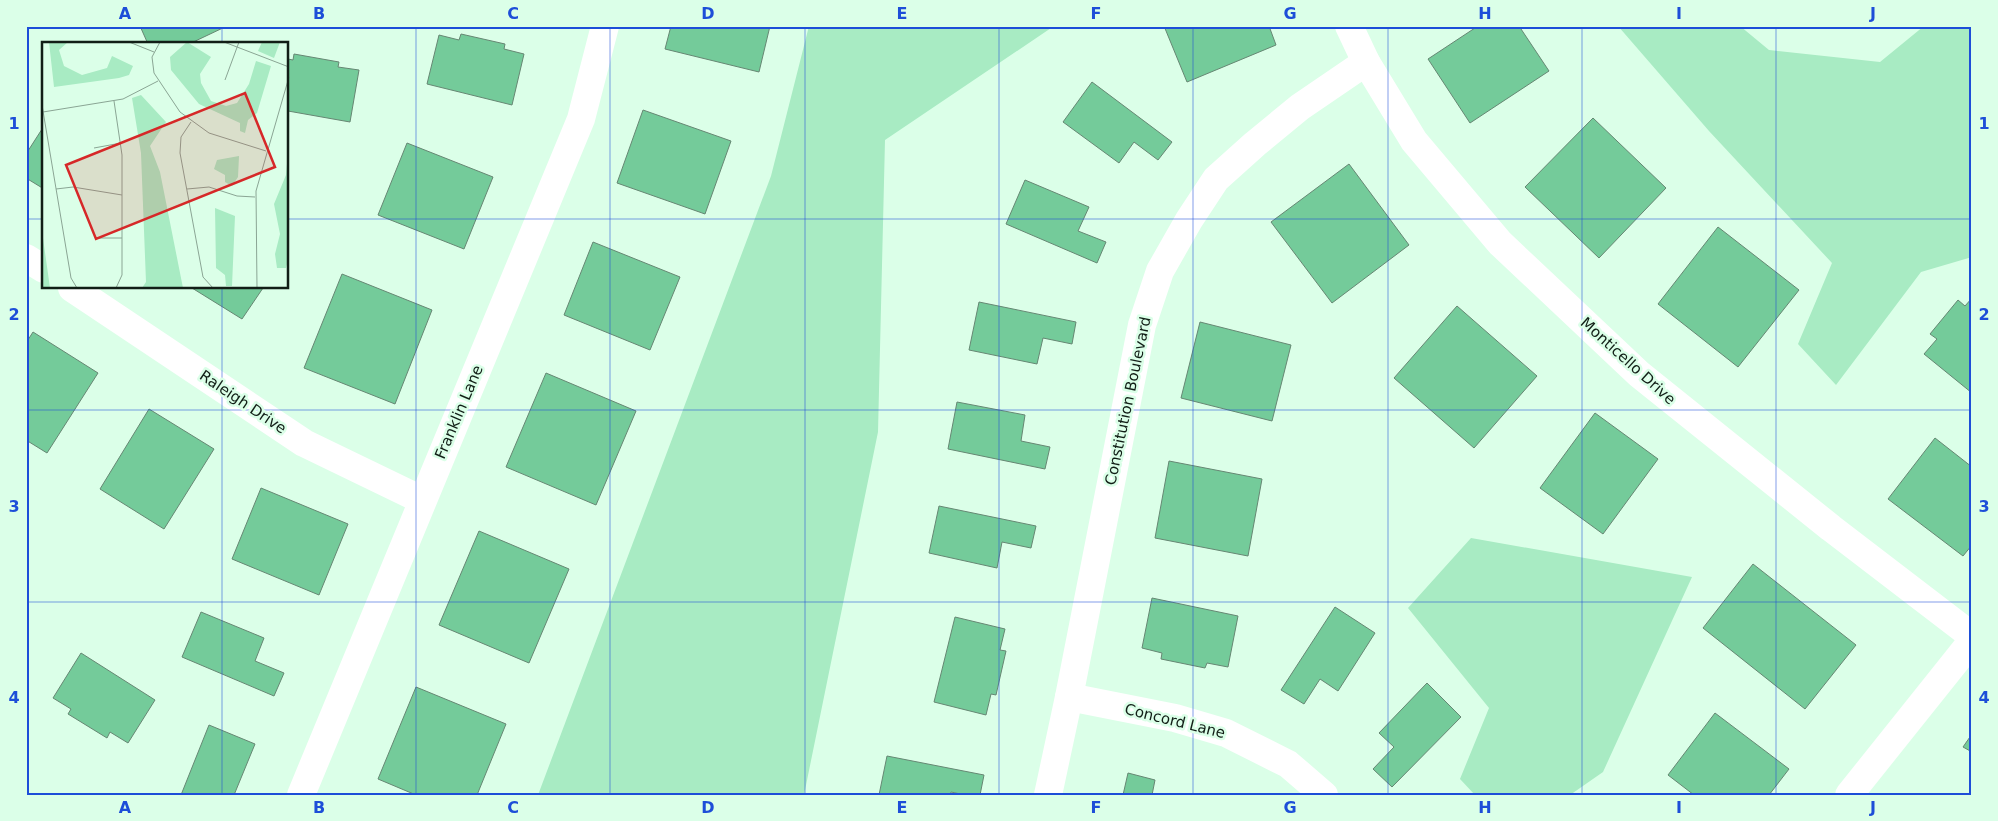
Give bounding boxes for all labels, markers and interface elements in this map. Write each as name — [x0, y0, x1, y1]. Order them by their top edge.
text: A — [119, 4, 132, 23]
text: B — [313, 4, 325, 23]
text: C — [507, 4, 519, 23]
text: D — [701, 4, 715, 23]
text: E — [897, 4, 907, 23]
text: F — [1091, 4, 1101, 23]
text: G — [1283, 4, 1297, 23]
text: H — [1478, 4, 1492, 23]
text: I — [1676, 4, 1682, 23]
text: J — [1869, 4, 1876, 23]
inset map — [42, 42, 289, 289]
text: 1 — [8, 114, 20, 133]
text: 1 — [1978, 114, 1990, 133]
text: 2 — [8, 305, 20, 324]
text: 2 — [1978, 305, 1990, 324]
street label: Monticello Drive — [1577, 314, 1679, 408]
street label: Constitution Boulevard — [1101, 315, 1155, 487]
street label: Franklin Lane — [431, 362, 487, 462]
street label: Raleigh Drive — [196, 366, 290, 438]
text: 3 — [8, 497, 20, 516]
text: 3 — [1978, 497, 1990, 516]
text: 4 — [8, 688, 20, 707]
text: 4 — [1978, 688, 1990, 707]
street label: Concord Lane — [1123, 700, 1227, 742]
text: A — [119, 798, 132, 817]
text: B — [313, 798, 325, 817]
text: C — [507, 798, 519, 817]
text: D — [701, 798, 715, 817]
text: E — [897, 798, 907, 817]
text: F — [1091, 798, 1101, 817]
text: G — [1283, 798, 1297, 817]
text: H — [1478, 798, 1492, 817]
text: I — [1676, 798, 1682, 817]
text: J — [1869, 798, 1876, 817]

